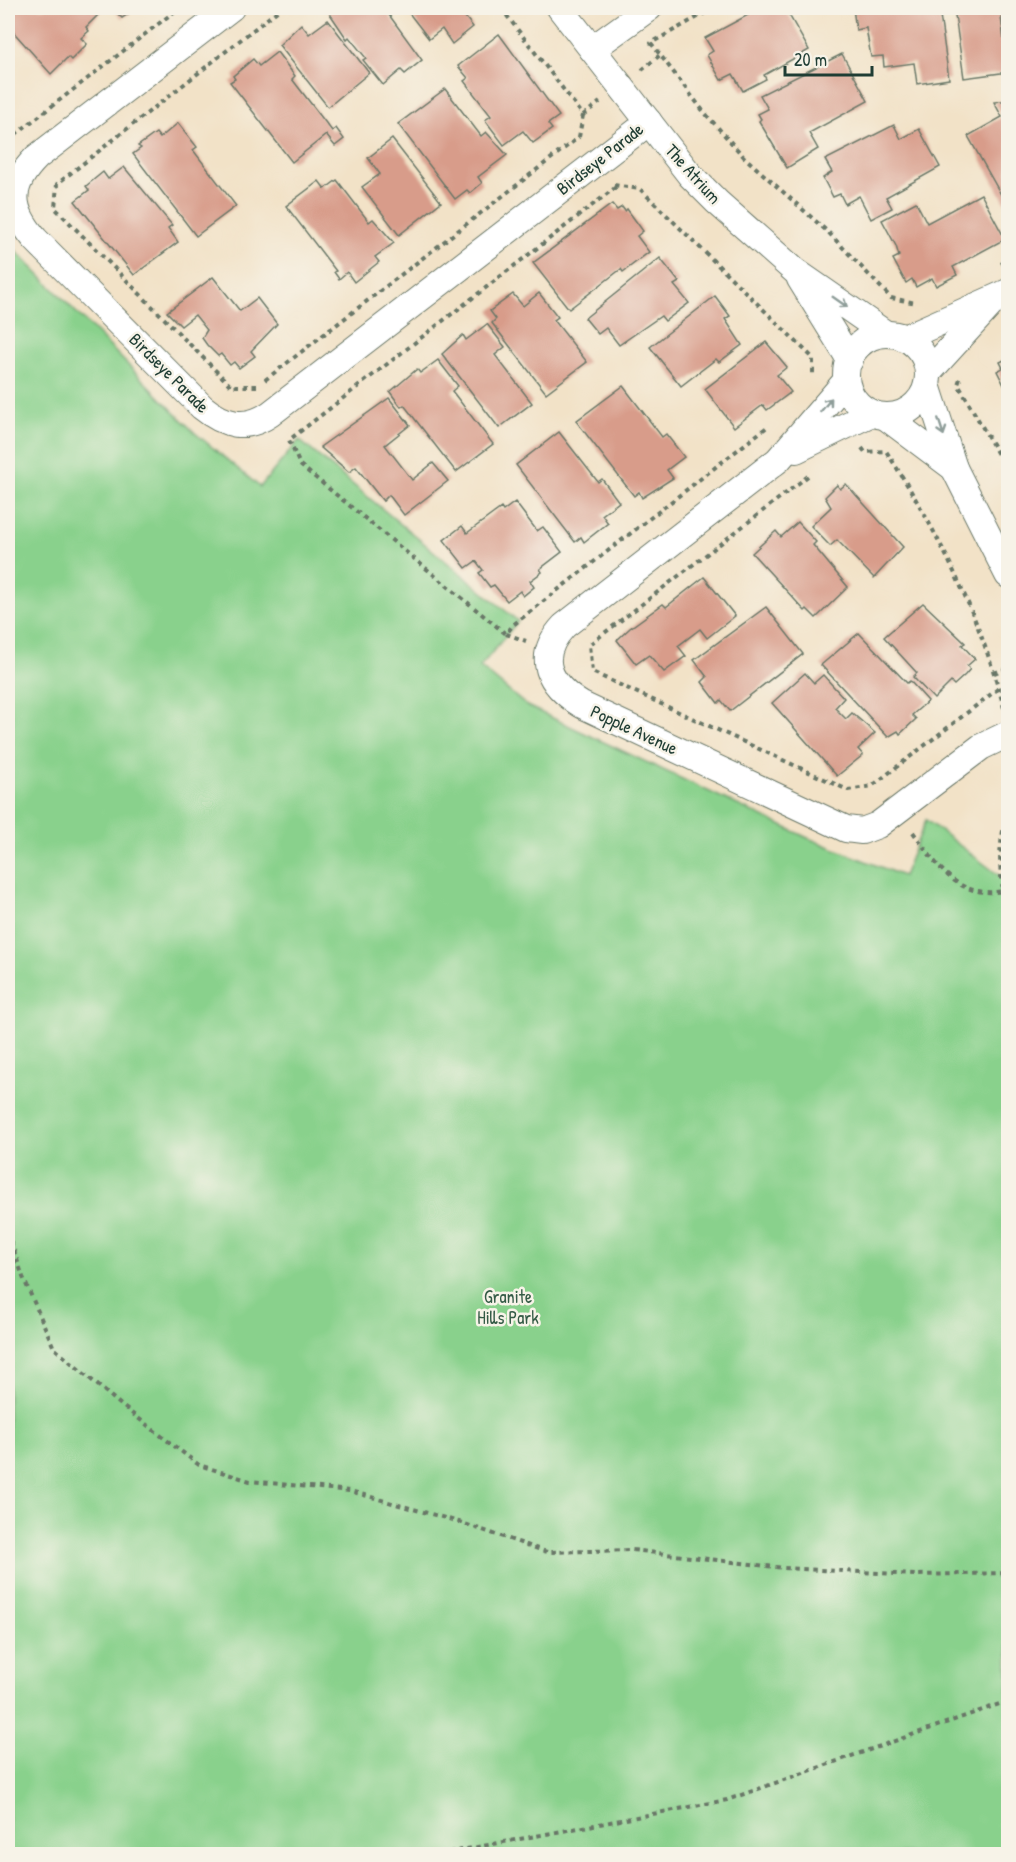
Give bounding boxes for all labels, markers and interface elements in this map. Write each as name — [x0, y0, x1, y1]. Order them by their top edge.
scale bar — [785, 39, 872, 77]
text: 20 m — [794, 47, 827, 72]
street label: Birdseye Parade — [551, 117, 648, 200]
street label: The Atrium — [660, 138, 727, 209]
one-way arrow — [832, 296, 848, 308]
street label: Birdseye Parade — [124, 327, 215, 418]
one-way arrow — [820, 398, 833, 414]
one-way arrow — [936, 417, 947, 436]
street label: Popple Avenue — [587, 699, 682, 761]
park label: Granite Hills Park — [477, 1284, 539, 1330]

